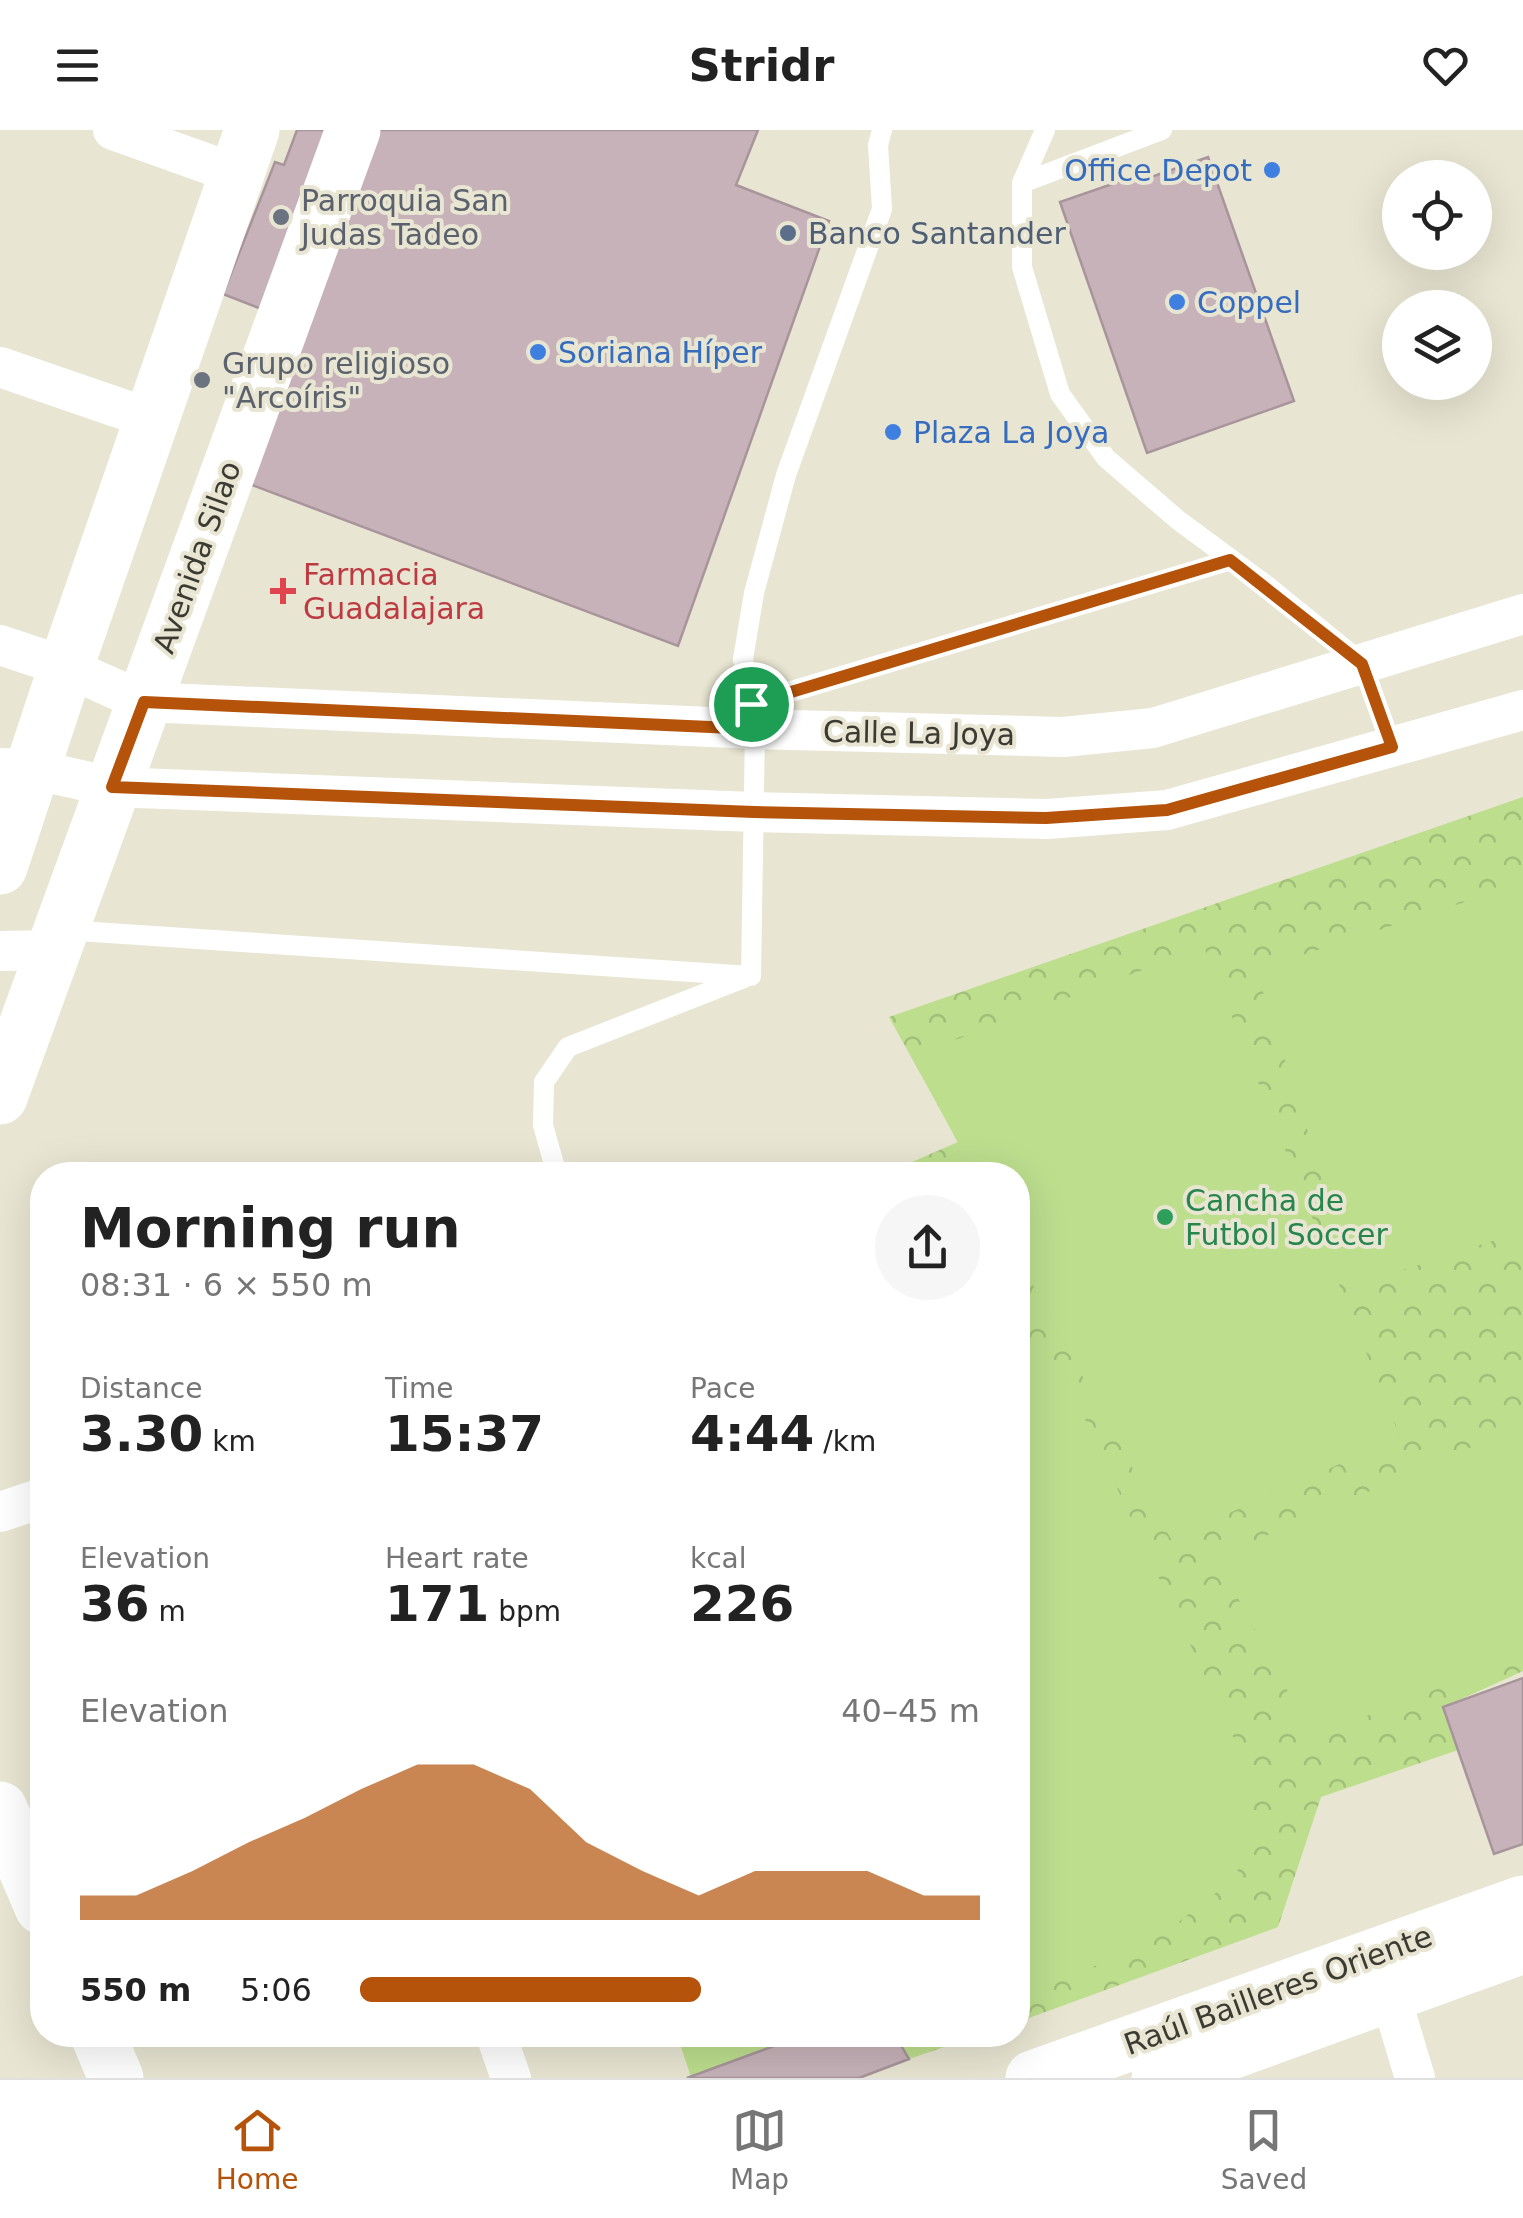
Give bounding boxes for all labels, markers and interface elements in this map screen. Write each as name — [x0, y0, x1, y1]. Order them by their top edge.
icon: menu — [50, 38, 105, 93]
icon: heart — [1418, 38, 1473, 93]
text: Stridr — [689, 39, 834, 92]
place label: Office Depot — [1064, 153, 1252, 188]
marker: Office Depot — [1261, 159, 1283, 181]
map controls — [1382, 160, 1492, 400]
button: locate — [1382, 160, 1492, 270]
place label: Parroquia San Judas Tadeo — [299, 183, 509, 252]
marker: Parroquia San Judas Tadeo — [270, 206, 292, 228]
place label: Banco Santander — [808, 216, 1066, 251]
marker: Banco Santander — [777, 222, 799, 244]
place label: Coppel — [1197, 285, 1301, 320]
button: layers — [1382, 290, 1492, 400]
marker: Coppel — [1166, 291, 1188, 313]
place label: Soriana Híper — [558, 335, 763, 370]
marker: Soriana Híper — [527, 341, 549, 363]
place label: Grupo religioso "Arcoíris" — [222, 346, 450, 415]
marker: Grupo religioso "Arcoíris" — [191, 369, 213, 391]
place label: Plaza La Joya — [913, 415, 1109, 450]
marker: Plaza La Joya — [882, 421, 904, 443]
street label: Avenida Silao — [146, 456, 248, 658]
place label: Farmacia Guadalajara — [303, 557, 485, 626]
marker: Farmacia Guadalajara — [272, 580, 294, 602]
pin — [709, 662, 794, 747]
icon: arrive — [724, 677, 779, 732]
street label: Calle La Joya — [823, 714, 1015, 752]
place label: Cancha de Futbol Soccer — [1185, 1183, 1389, 1252]
button: share — [875, 1195, 980, 1300]
text: Morning run — [80, 1196, 461, 1260]
marker: Cancha de Futbol Soccer — [1154, 1206, 1176, 1228]
text: 08:31 · 6 × 550 m — [80, 1266, 373, 1304]
text: Distance — [80, 1372, 202, 1405]
text: Time — [385, 1372, 454, 1405]
text: Pace — [690, 1372, 755, 1405]
text: 3.30 — [80, 1405, 203, 1463]
text: 15:37 — [385, 1405, 544, 1463]
text: 4:44 — [690, 1405, 814, 1463]
text: km — [203, 1425, 256, 1458]
text: /km — [814, 1425, 876, 1458]
text: Elevation — [80, 1542, 210, 1575]
text: Heart rate — [385, 1542, 529, 1575]
text: kcal — [690, 1542, 747, 1575]
text: 36 — [80, 1575, 150, 1633]
text: 171 — [385, 1575, 489, 1633]
text: 226 — [690, 1575, 794, 1633]
text: m — [150, 1595, 186, 1628]
text: bpm — [489, 1595, 561, 1628]
text: Elevation — [80, 1692, 229, 1730]
text: 40–45 m — [841, 1692, 980, 1730]
street label: Raúl Bailleres Oriente — [1119, 1918, 1437, 2062]
text: 550 m — [80, 1971, 191, 2009]
text: 5:06 — [240, 1971, 312, 2009]
tab: Home — [216, 2103, 298, 2196]
tab: Map — [730, 2103, 789, 2196]
tab: Saved — [1221, 2103, 1307, 2196]

